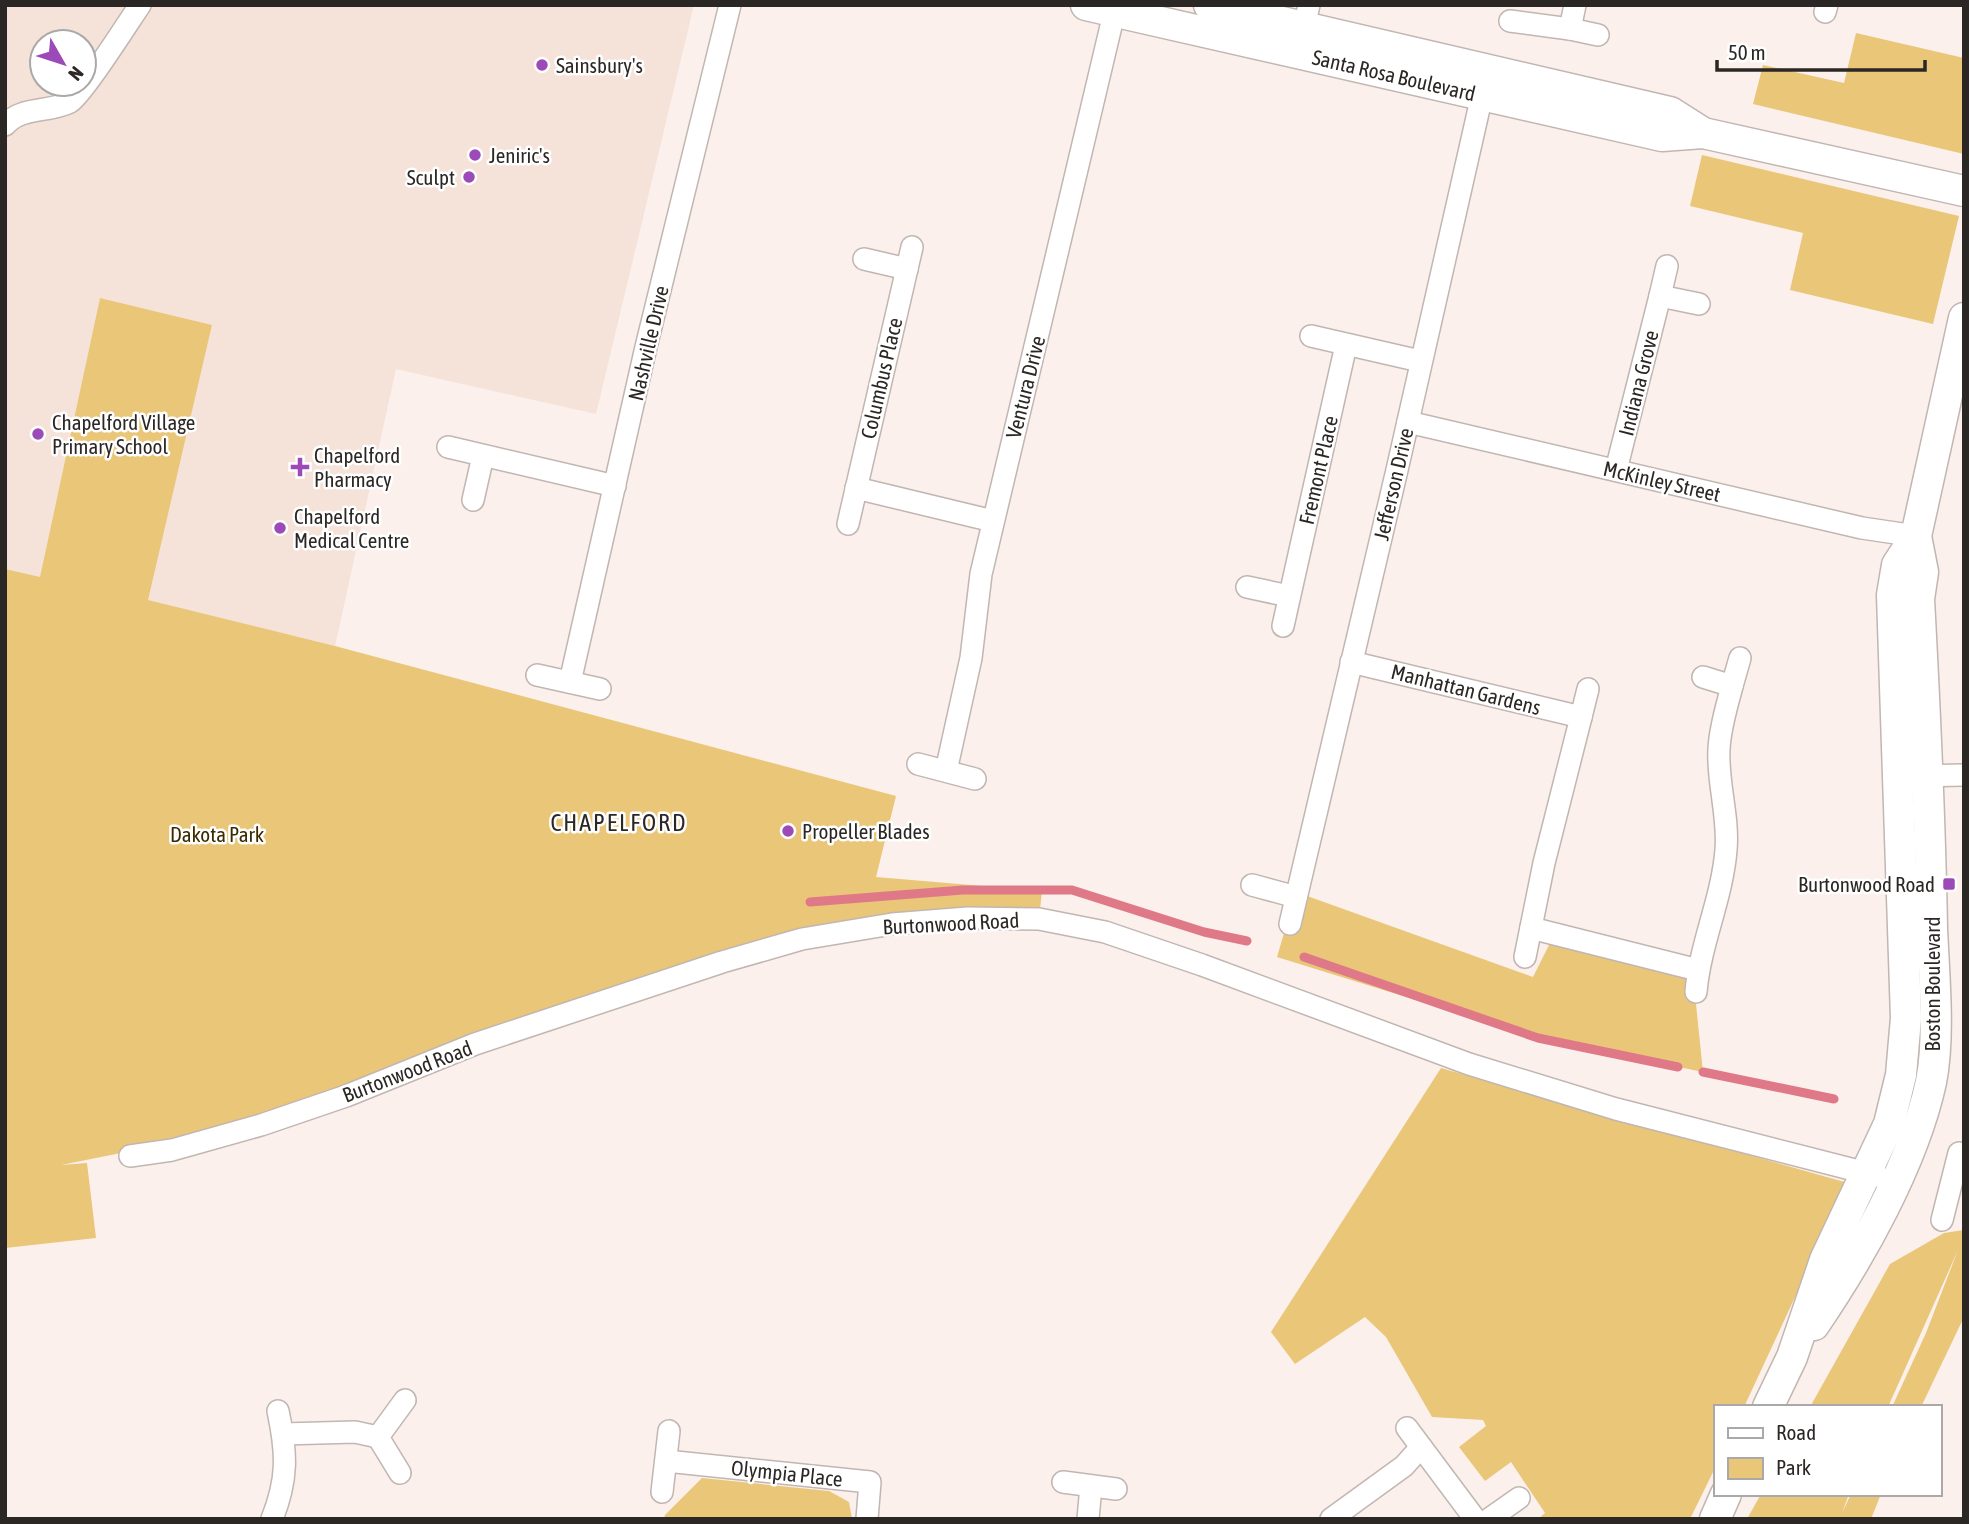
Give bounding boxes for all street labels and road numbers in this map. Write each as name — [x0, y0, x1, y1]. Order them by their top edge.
street label: Santa Rosa Boulevard — [1310, 45, 1478, 105]
street label: Nashville Drive — [623, 283, 673, 403]
street label: Columbus Place — [855, 315, 907, 441]
street label: Indiana Grove — [1613, 328, 1663, 438]
street label: Ventura Drive — [1001, 333, 1049, 441]
street label: Fremont Place — [1294, 413, 1342, 527]
street label: Jefferson Drive — [1368, 426, 1418, 542]
street label: McKinley Street — [1601, 456, 1723, 506]
street label: Manhattan Gardens — [1389, 659, 1543, 719]
street label: Burtonwood Road — [882, 907, 1020, 939]
street label: Boston Boulevard — [1920, 916, 1944, 1052]
street label: Burtonwood Road — [339, 1035, 475, 1107]
street label: Olympia Place — [730, 1455, 844, 1491]

